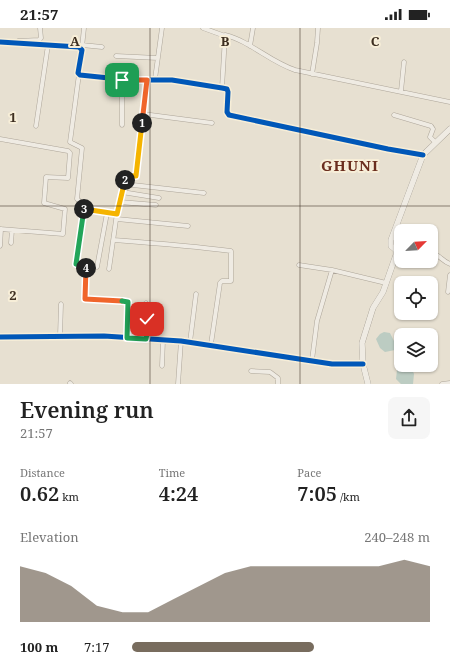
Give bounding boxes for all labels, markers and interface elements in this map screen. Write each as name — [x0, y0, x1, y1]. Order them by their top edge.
text: 21:57 — [20, 4, 58, 24]
text: A — [70, 32, 80, 50]
text: B — [221, 32, 230, 50]
text: C — [371, 32, 380, 50]
pin — [105, 63, 139, 97]
icon: arrive — [111, 69, 133, 91]
text: 1 — [9, 108, 17, 126]
pin: 1 — [132, 113, 152, 133]
text: 1 — [139, 115, 145, 130]
district label: GHUNI — [321, 155, 379, 175]
pin: 2 — [115, 170, 135, 190]
text: 2 — [122, 172, 128, 187]
pin: 3 — [74, 199, 94, 219]
text: 3 — [81, 201, 87, 216]
north arrow — [394, 224, 438, 268]
map controls — [394, 224, 438, 372]
pin: 4 — [76, 258, 96, 278]
text: 4 — [83, 260, 89, 275]
button: locate — [394, 276, 438, 320]
text: 2 — [9, 286, 17, 304]
pin — [130, 302, 164, 336]
icon: check — [136, 308, 158, 330]
button: layers — [394, 328, 438, 372]
text: Evening run — [20, 394, 154, 424]
button: share — [388, 397, 430, 439]
text: 21:57 — [20, 424, 53, 442]
text: Distance — [20, 465, 65, 480]
text: Time — [159, 465, 185, 480]
text: Pace — [297, 465, 321, 480]
text: 0.62 — [20, 480, 59, 507]
text: 4:24 — [159, 480, 198, 507]
text: 7:05 — [297, 480, 337, 507]
text: km — [59, 489, 79, 504]
text: /km — [337, 489, 360, 504]
text: Elevation — [20, 528, 79, 546]
text: 240–248 m — [364, 528, 430, 546]
text: 100 m — [20, 638, 58, 656]
text: 7:17 — [84, 638, 110, 656]

